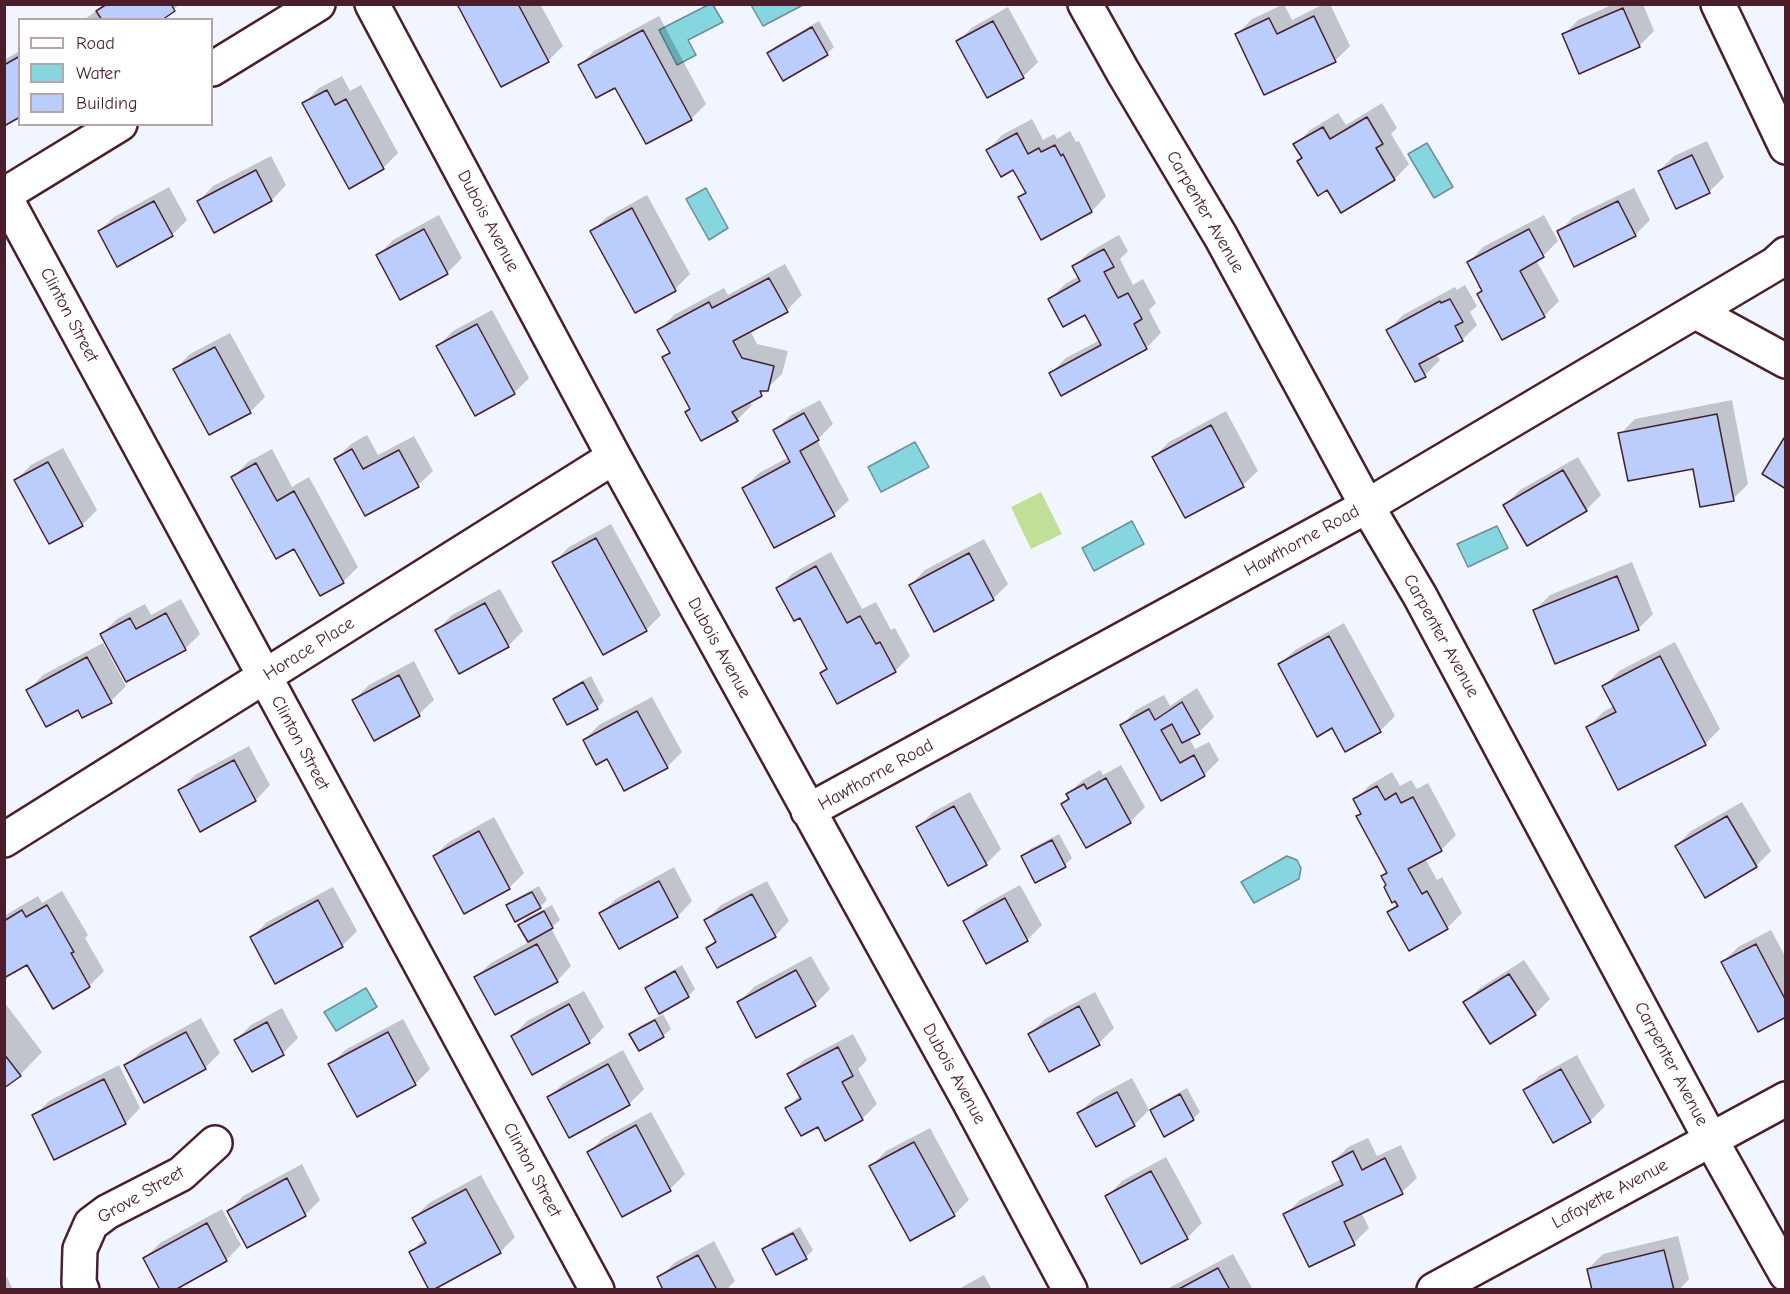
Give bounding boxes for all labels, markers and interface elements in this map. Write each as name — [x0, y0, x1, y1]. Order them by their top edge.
legend — [18, 18, 213, 126]
text: Road — [76, 33, 115, 54]
text: Water — [76, 63, 120, 84]
text: Building — [76, 93, 138, 114]
street label: Carpenter Avenue — [1161, 147, 1249, 277]
street label: Dubois Avenue — [452, 166, 524, 276]
street label: Clinton Street — [35, 264, 103, 366]
street label: Hawthorne Road — [1241, 500, 1363, 582]
street label: Carpenter Avenue — [1398, 571, 1484, 701]
street label: Dubois Avenue — [682, 594, 756, 702]
street label: Horace Place — [259, 612, 359, 686]
street label: Clinton Street — [266, 692, 334, 794]
street label: Hawthorne Road — [815, 734, 937, 816]
street label: Carpenter Avenue — [1629, 998, 1713, 1130]
street label: Dubois Avenue — [917, 1020, 991, 1128]
street label: Clinton Street — [498, 1119, 566, 1221]
street label: Lafayette Avenue — [1548, 1154, 1672, 1234]
street label: Grove Street — [94, 1162, 188, 1228]

